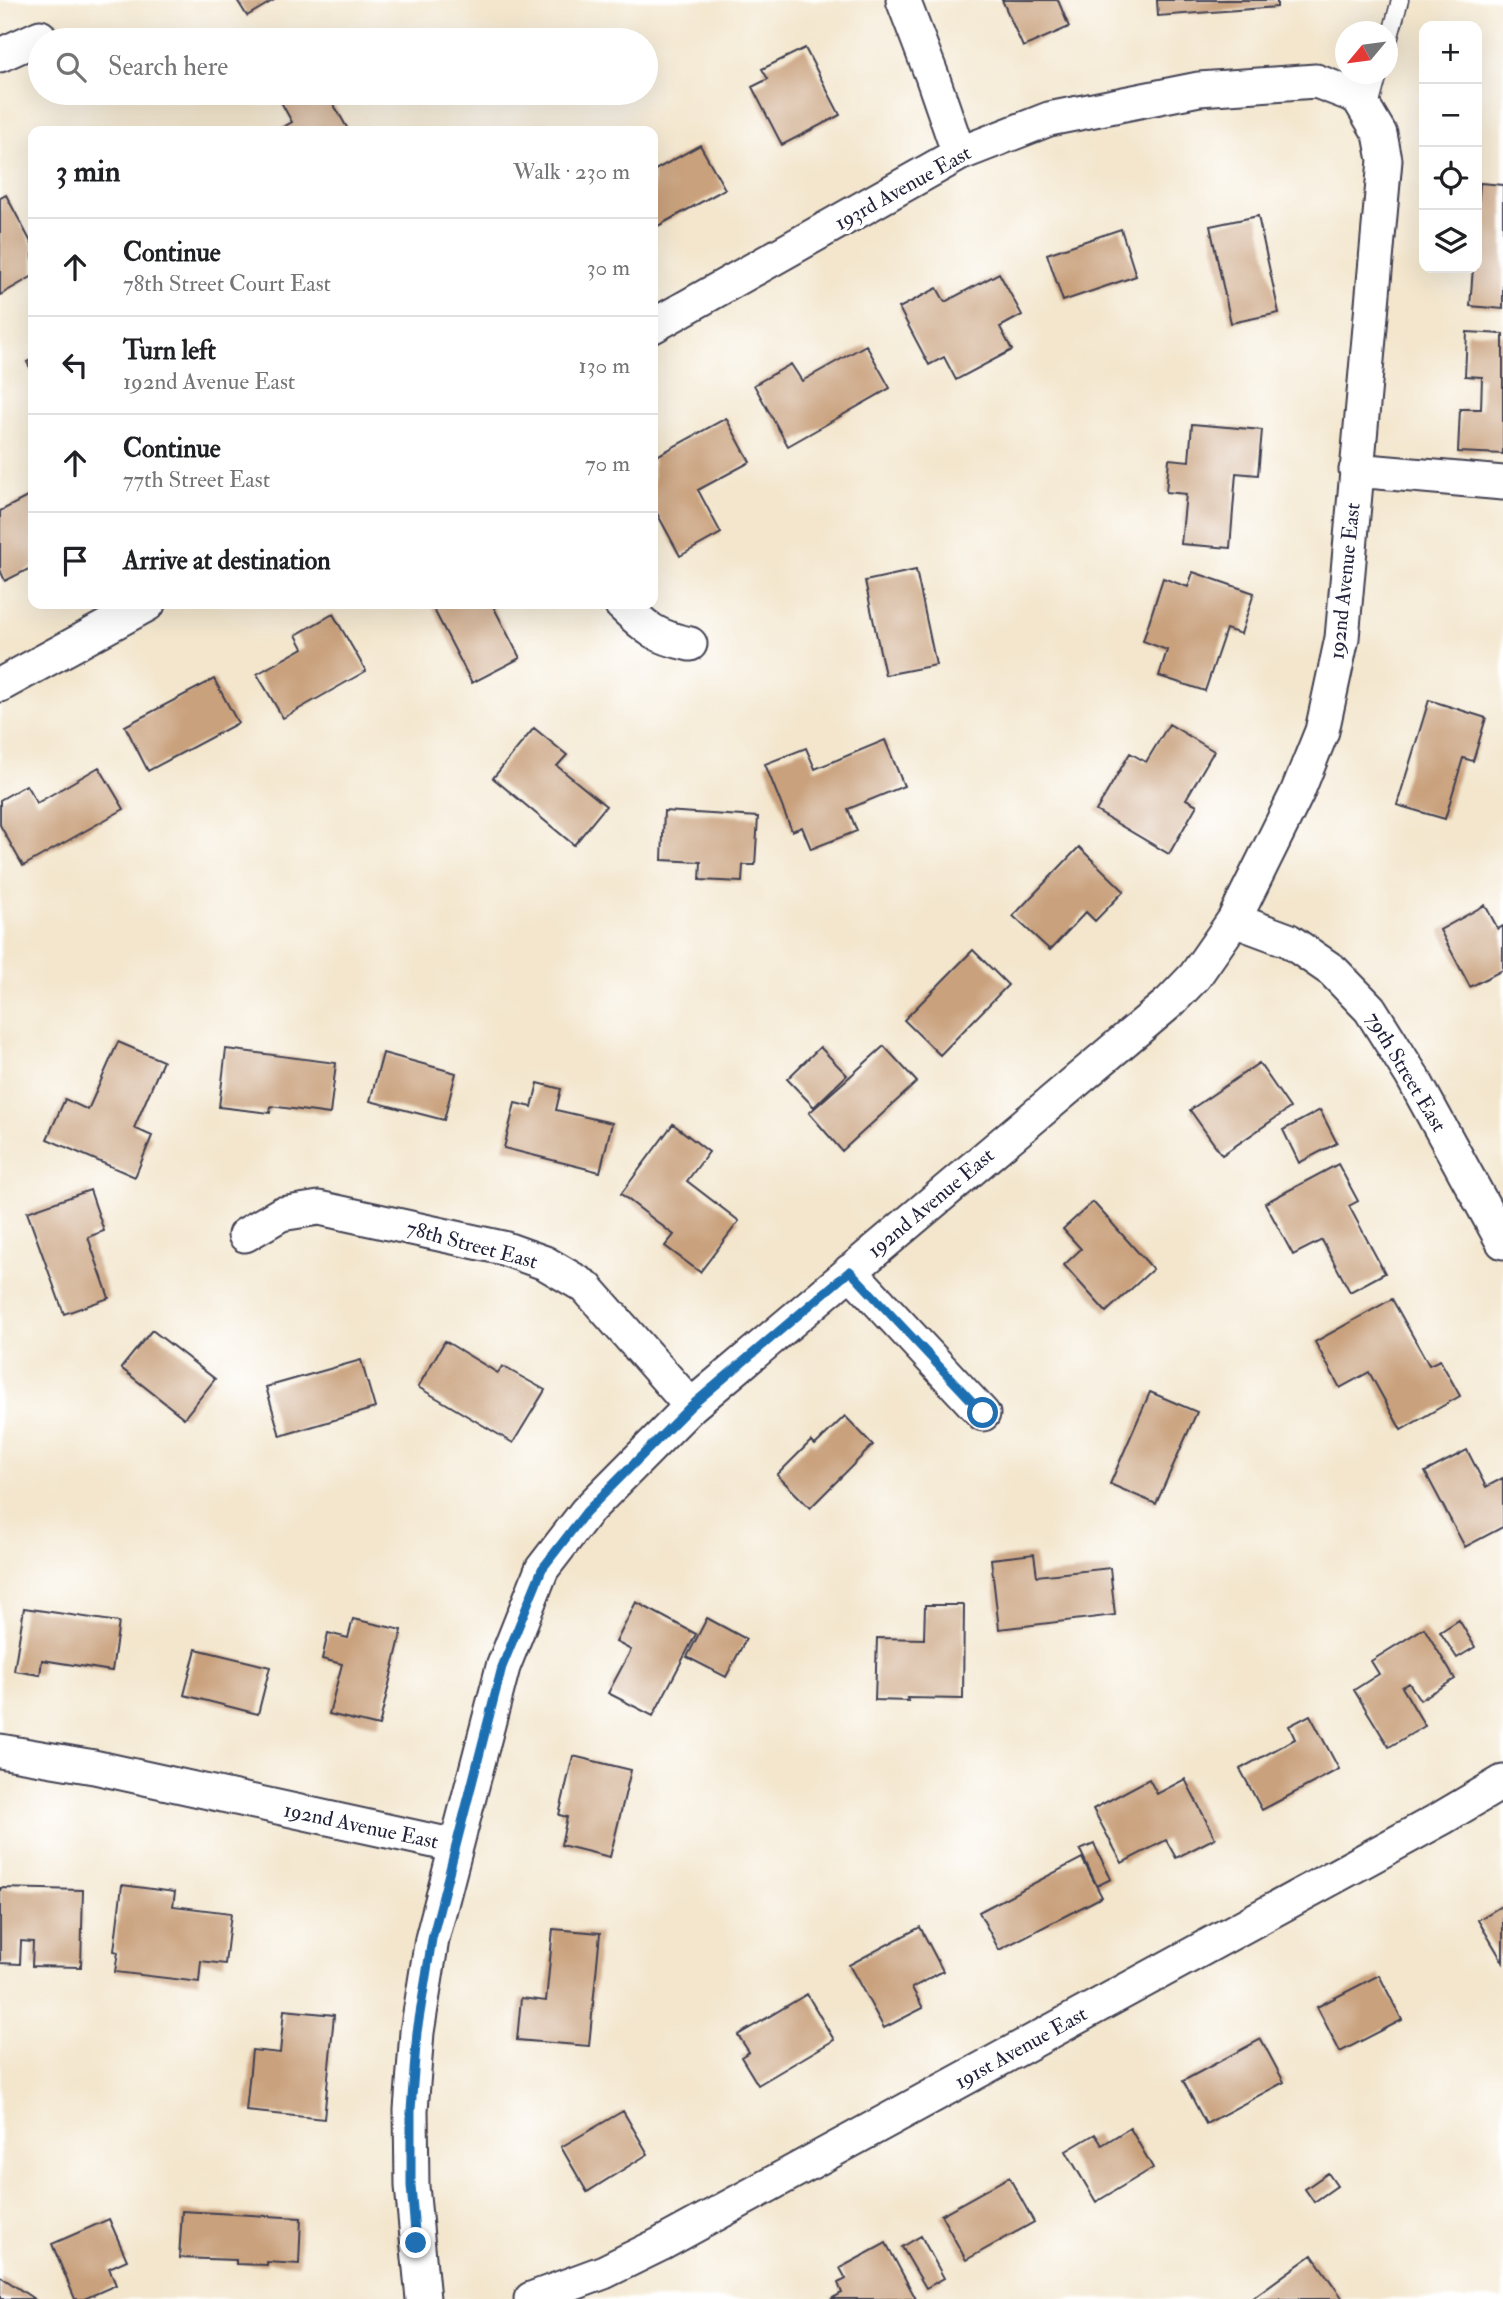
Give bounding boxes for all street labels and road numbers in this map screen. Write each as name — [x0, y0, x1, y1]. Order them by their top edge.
street label: 193rd Avenue East — [830, 139, 976, 237]
street label: 192nd Avenue East — [1323, 501, 1367, 661]
street label: 79th Street East — [1360, 1007, 1453, 1137]
street label: 192nd Avenue East — [862, 1142, 1000, 1264]
street label: 78th Street East — [404, 1215, 541, 1275]
street label: 192nd Avenue East — [281, 1796, 441, 1856]
street label: 191st Avenue East — [950, 2000, 1092, 2095]

